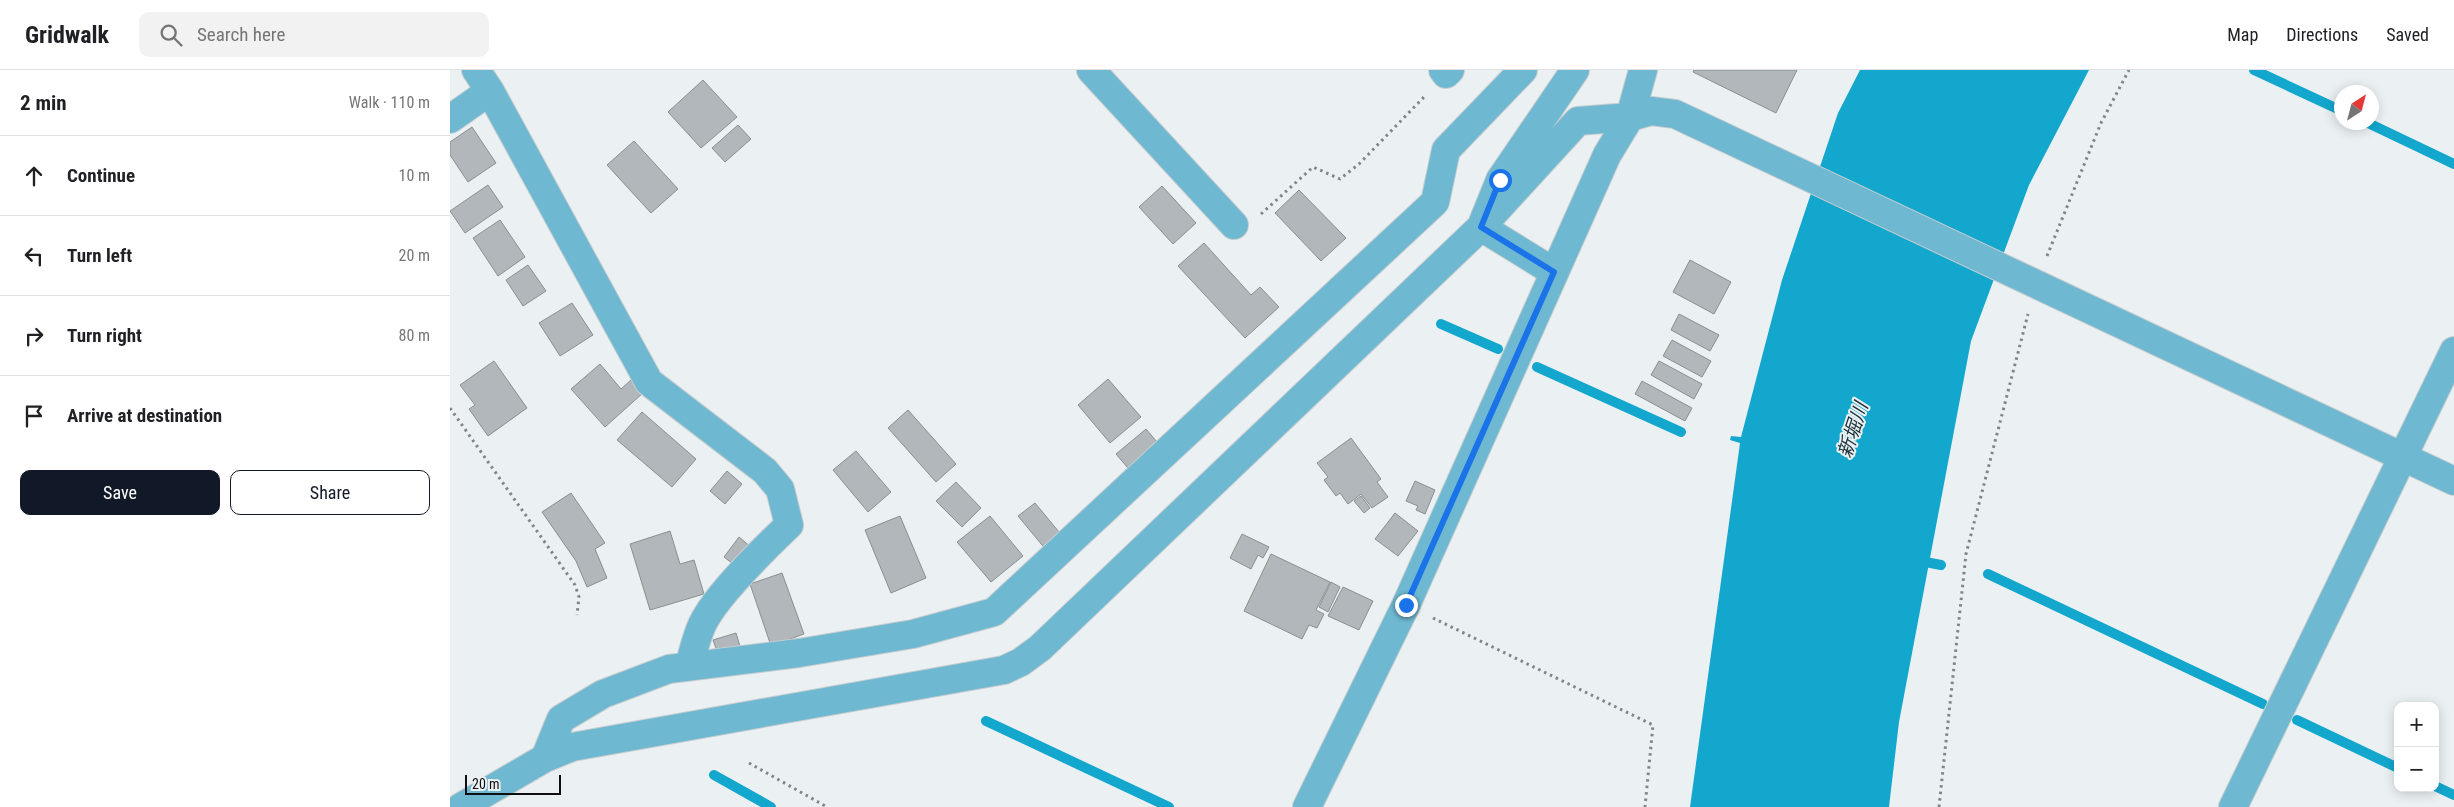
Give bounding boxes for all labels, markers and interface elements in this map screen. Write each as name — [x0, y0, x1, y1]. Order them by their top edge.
search box — [139, 12, 489, 57]
text: Gridwalk — [25, 21, 109, 49]
icon: search — [157, 21, 185, 49]
text: Search here — [197, 23, 285, 46]
text: Map — [2227, 24, 2258, 45]
text: Directions — [2286, 24, 2358, 45]
text: Saved — [2386, 24, 2429, 45]
north arrow — [2334, 85, 2379, 130]
text: 2 min — [20, 91, 67, 115]
text: Walk · 110 m — [349, 93, 430, 112]
icon: ahead — [20, 162, 48, 190]
text: Continue — [67, 164, 135, 187]
text: 10 m — [398, 166, 430, 185]
route start — [1489, 169, 1512, 192]
icon: left — [20, 242, 48, 270]
text: Turn left — [67, 244, 132, 267]
text: 20 m — [398, 246, 430, 265]
icon: right — [20, 322, 48, 350]
text: Turn right — [67, 324, 142, 347]
text: 80 m — [398, 326, 430, 345]
water label: 新堀川 — [1833, 397, 1873, 461]
icon: arrive — [20, 402, 48, 430]
text: Arrive at destination — [67, 404, 222, 427]
button: Save — [20, 470, 220, 515]
button: Share — [230, 470, 430, 515]
route end — [1395, 594, 1418, 617]
map controls — [2394, 702, 2439, 792]
button: + — [2394, 702, 2439, 747]
button: − — [2394, 747, 2439, 792]
scale bar — [465, 772, 561, 795]
text: 20 m — [472, 776, 500, 792]

